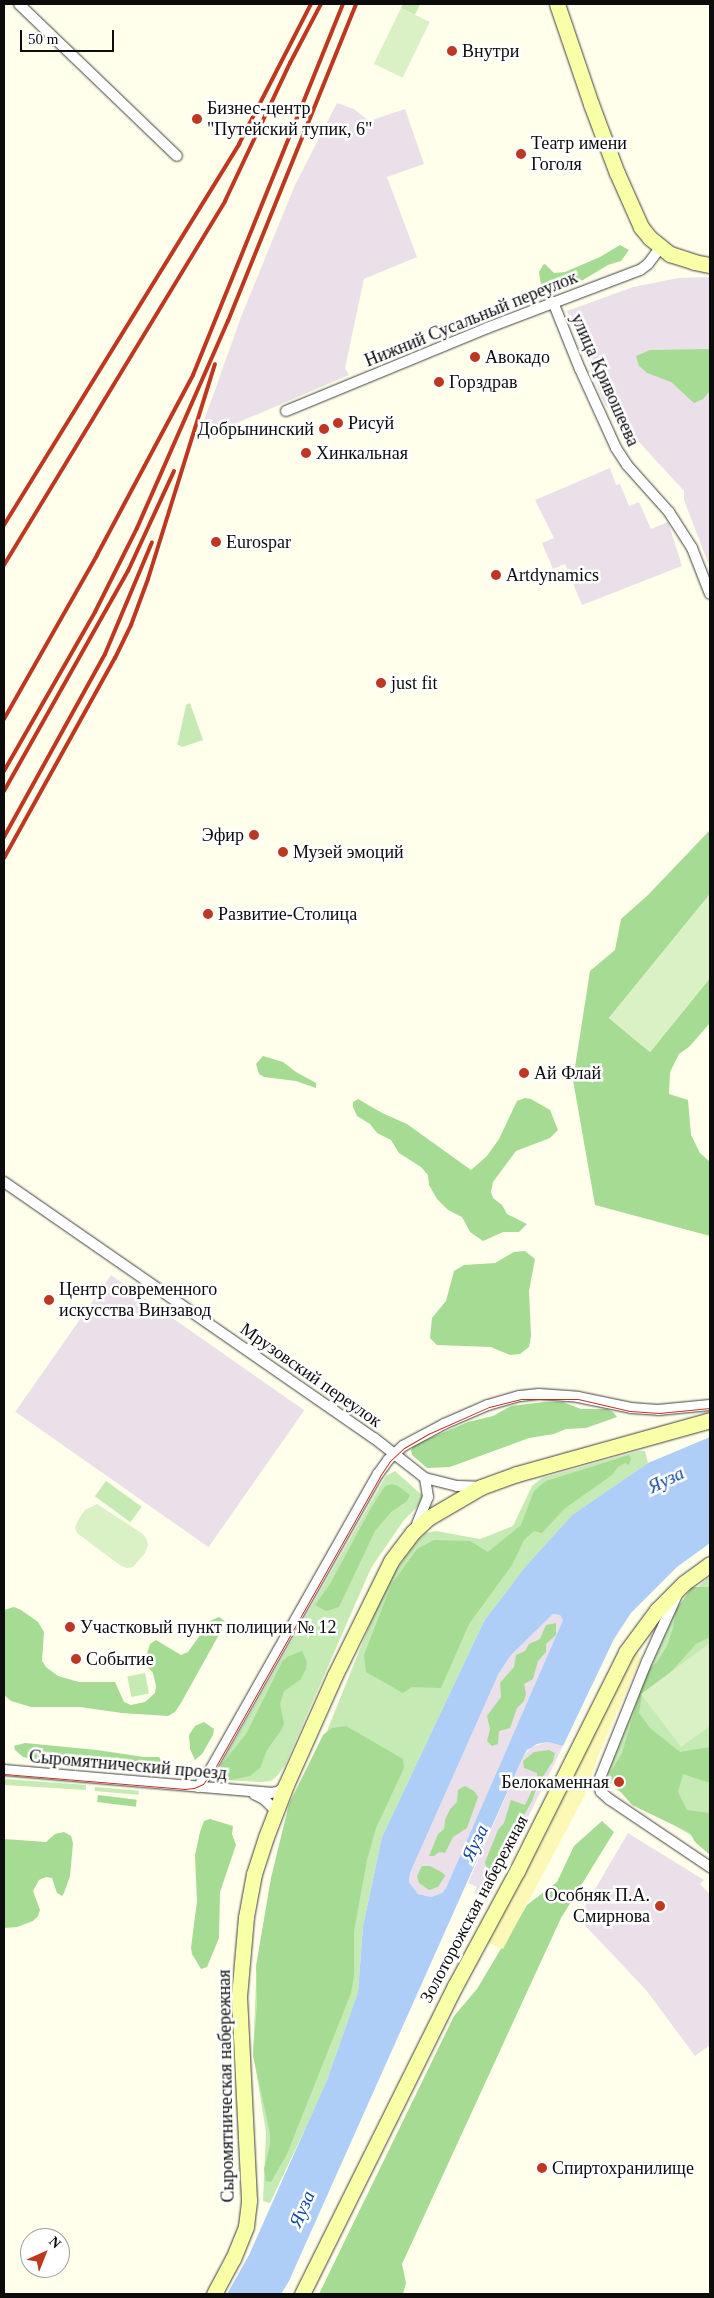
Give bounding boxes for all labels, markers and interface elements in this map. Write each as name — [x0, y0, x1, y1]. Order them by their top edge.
scale bar — [22, 20, 116, 52]
text: 50 m — [28, 31, 58, 47]
place label: Внутри — [462, 40, 519, 62]
marker: Внутри — [446, 45, 458, 57]
place label: Бизнес-центр "Путейский тупик, 6" — [207, 98, 372, 140]
marker: Бизнес-центр "Путейский тупик, 6" — [191, 113, 203, 125]
place label: Театр имени Гоголя — [531, 133, 627, 176]
marker: Театр имени Гоголя — [515, 148, 527, 160]
street label: Нижний Сусальный переулок — [361, 266, 581, 372]
street label: улица Кривошеева — [566, 310, 644, 450]
place label: Авокадо — [485, 346, 550, 368]
marker: Авокадо — [469, 351, 481, 363]
place label: Горздрав — [449, 371, 517, 393]
marker: Горздрав — [433, 376, 445, 388]
place label: Рисуй — [348, 412, 394, 434]
marker: Рисуй — [332, 417, 344, 429]
place label: Добрынинский — [198, 418, 314, 440]
marker: Добрынинский — [318, 423, 330, 435]
place label: Хинкальная — [316, 442, 408, 464]
marker: Хинкальная — [300, 447, 312, 459]
place label: Eurospar — [226, 531, 291, 553]
marker: Eurospar — [210, 536, 222, 548]
place label: Artdynamics — [506, 564, 599, 586]
marker: Artdynamics — [490, 569, 502, 581]
place label: just fit — [391, 672, 438, 694]
marker: just fit — [375, 677, 387, 689]
place label: Эфир — [202, 824, 244, 846]
marker: Эфир — [248, 829, 260, 841]
place label: Музей эмоций — [293, 841, 404, 863]
marker: Музей эмоций — [277, 846, 289, 858]
place label: Развитие-Столица — [218, 903, 357, 925]
marker: Развитие-Столица — [202, 908, 214, 920]
place label: Ай Флай — [534, 1062, 601, 1084]
marker: Ай Флай — [518, 1067, 530, 1079]
place label: Центр современного искусства Винзавод — [59, 1279, 217, 1322]
marker: Центр современного искусства Винзавод — [43, 1294, 55, 1306]
street label: Мрузовский переулок — [236, 1318, 386, 1432]
water label: Яуза — [644, 1462, 688, 1498]
place label: Участковый пункт полиции № 12 — [80, 1616, 336, 1638]
marker: Участковый пункт полиции № 12 — [64, 1621, 76, 1633]
place label: Событие — [86, 1648, 154, 1670]
marker: Событие — [70, 1653, 82, 1665]
street label: Сыромятнический проезд — [28, 1746, 228, 1784]
place label: Белокаменная — [501, 1771, 609, 1793]
marker: Белокаменная — [613, 1776, 625, 1788]
street label: Золоторожская набережная — [415, 1812, 533, 2006]
water label: Яуза — [457, 1821, 493, 1865]
place label: Особняк П.А. Смирнова — [545, 1885, 650, 1928]
marker: Особняк П.А. Смирнова — [654, 1900, 666, 1912]
street label: Сыромятническая набережная — [213, 1969, 239, 2203]
place label: Спиртохранилище — [552, 2157, 694, 2179]
marker: Спиртохранилище — [536, 2162, 548, 2174]
water label: Яуза — [284, 2187, 320, 2231]
north arrow — [20, 2228, 70, 2278]
text: N — [46, 2234, 64, 2251]

